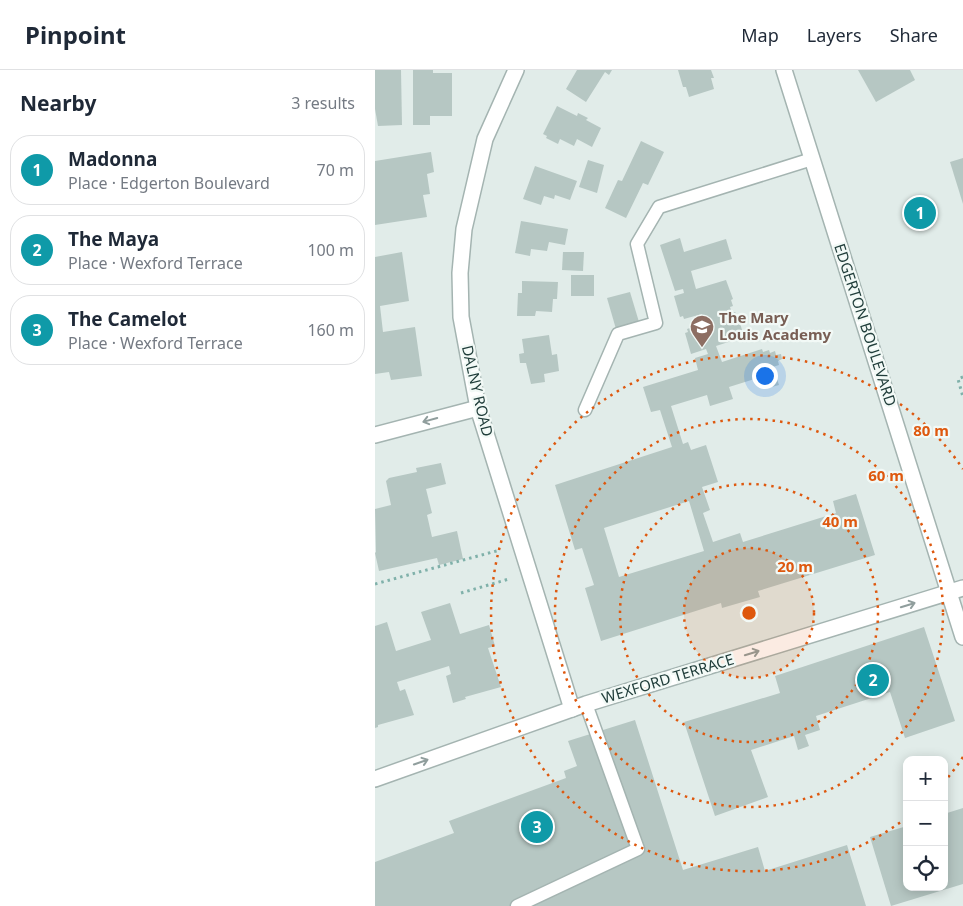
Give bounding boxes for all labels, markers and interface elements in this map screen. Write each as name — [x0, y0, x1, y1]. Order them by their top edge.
text: Pinpoint — [25, 18, 126, 51]
text: Map — [741, 23, 779, 47]
text: Layers — [807, 23, 862, 47]
text: Share — [890, 23, 938, 47]
text: Nearby — [20, 89, 96, 117]
text: 3 results — [291, 92, 355, 114]
text: Madonna — [68, 146, 157, 172]
text: 1 — [32, 159, 42, 181]
text: 70 m — [317, 159, 354, 181]
text: Place · Edgerton Boulevard — [68, 172, 270, 194]
pin: 1 — [904, 194, 936, 232]
text: The Maya — [68, 226, 159, 252]
text: 2 — [32, 239, 42, 261]
text: 100 m — [307, 239, 354, 261]
street label: EDGERTON BOULEVARD — [830, 241, 902, 409]
text: Place · Wexford Terrace — [68, 252, 243, 274]
text: The Camelot — [68, 306, 187, 332]
place label: The Mary Louis Academy — [719, 307, 832, 344]
school or university icon: The Mary Louis Academy — [689, 314, 715, 348]
text: 3 — [32, 319, 42, 341]
text: 160 m — [307, 319, 354, 341]
text: Place · Wexford Terrace — [68, 332, 243, 354]
street label: DALNY ROAD — [458, 343, 498, 438]
your location — [752, 363, 778, 389]
one-way arrow — [423, 416, 439, 425]
text: 80 m — [913, 420, 949, 440]
text: 60 m — [868, 465, 904, 485]
text: 40 m — [822, 511, 858, 531]
text: 20 m — [777, 556, 813, 576]
one-way arrow — [899, 600, 915, 610]
centre of rings — [740, 604, 758, 622]
street label: WEXFORD TERRACE — [599, 648, 736, 708]
one-way arrow — [744, 648, 760, 657]
pin: 2 — [857, 661, 889, 699]
map controls — [903, 756, 948, 891]
button: + — [903, 756, 948, 801]
one-way arrow — [412, 757, 428, 766]
button: − — [903, 801, 948, 846]
pin: 3 — [521, 808, 553, 846]
button: locate — [903, 846, 948, 891]

